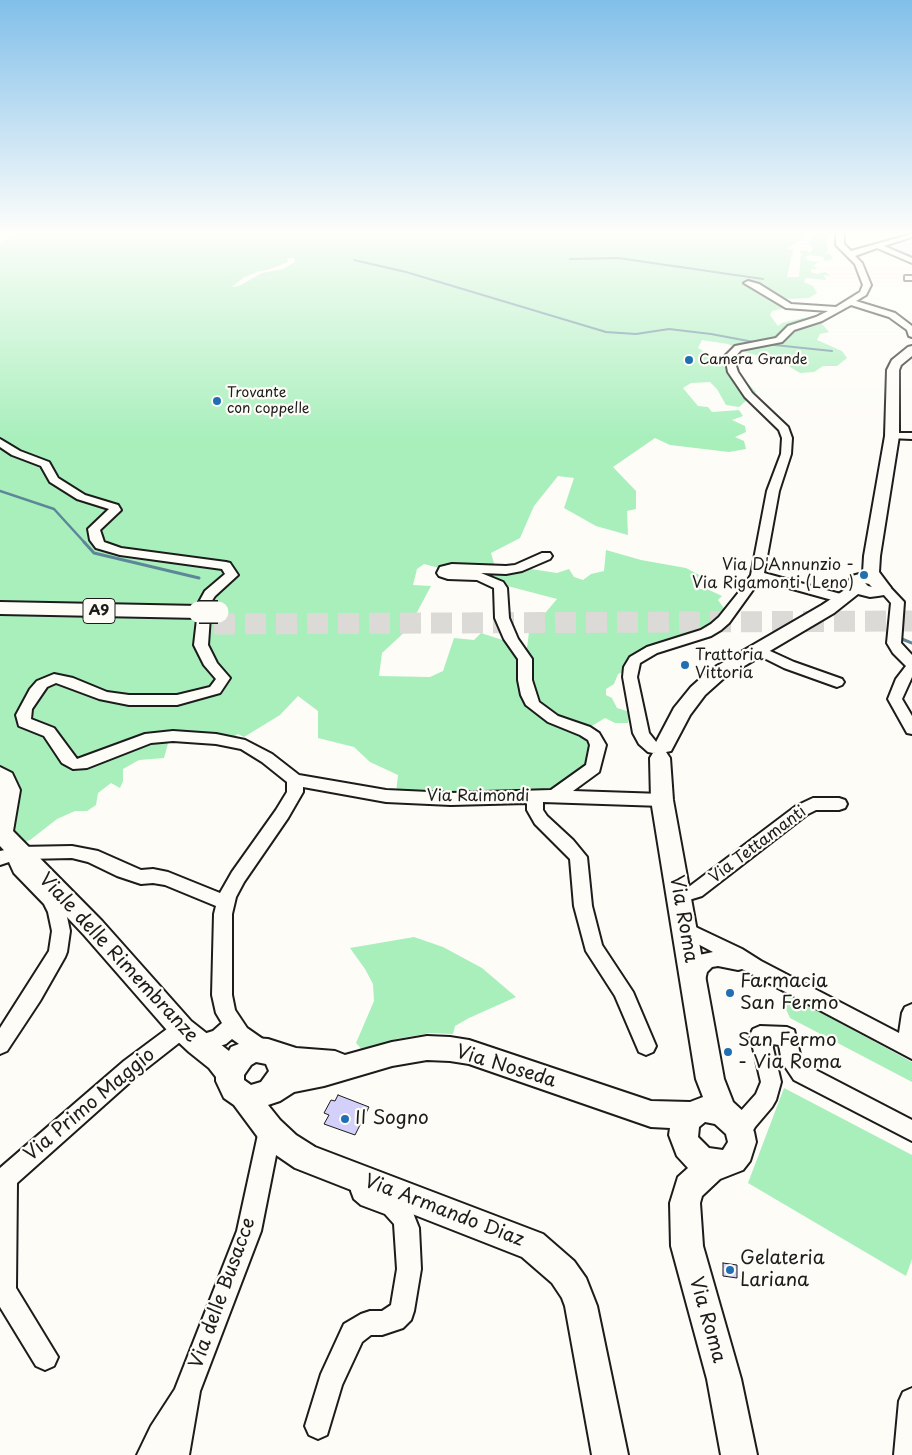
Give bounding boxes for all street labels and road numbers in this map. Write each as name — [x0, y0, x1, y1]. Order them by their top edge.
road number: A9 — [83, 598, 115, 624]
street label: Via Raimondi — [427, 787, 529, 807]
street label: Via Tettamanti — [706, 802, 810, 888]
street label: Viale delle Rimembranze — [34, 869, 202, 1047]
street label: Via Roma — [664, 874, 702, 964]
street label: Via Noseda — [453, 1041, 559, 1093]
street label: Via Primo Maggio — [20, 1044, 160, 1166]
street label: Via Armando Diaz — [361, 1170, 527, 1252]
street label: Via delle Busacce — [185, 1214, 261, 1372]
street label: Via Roma — [684, 1275, 730, 1365]

